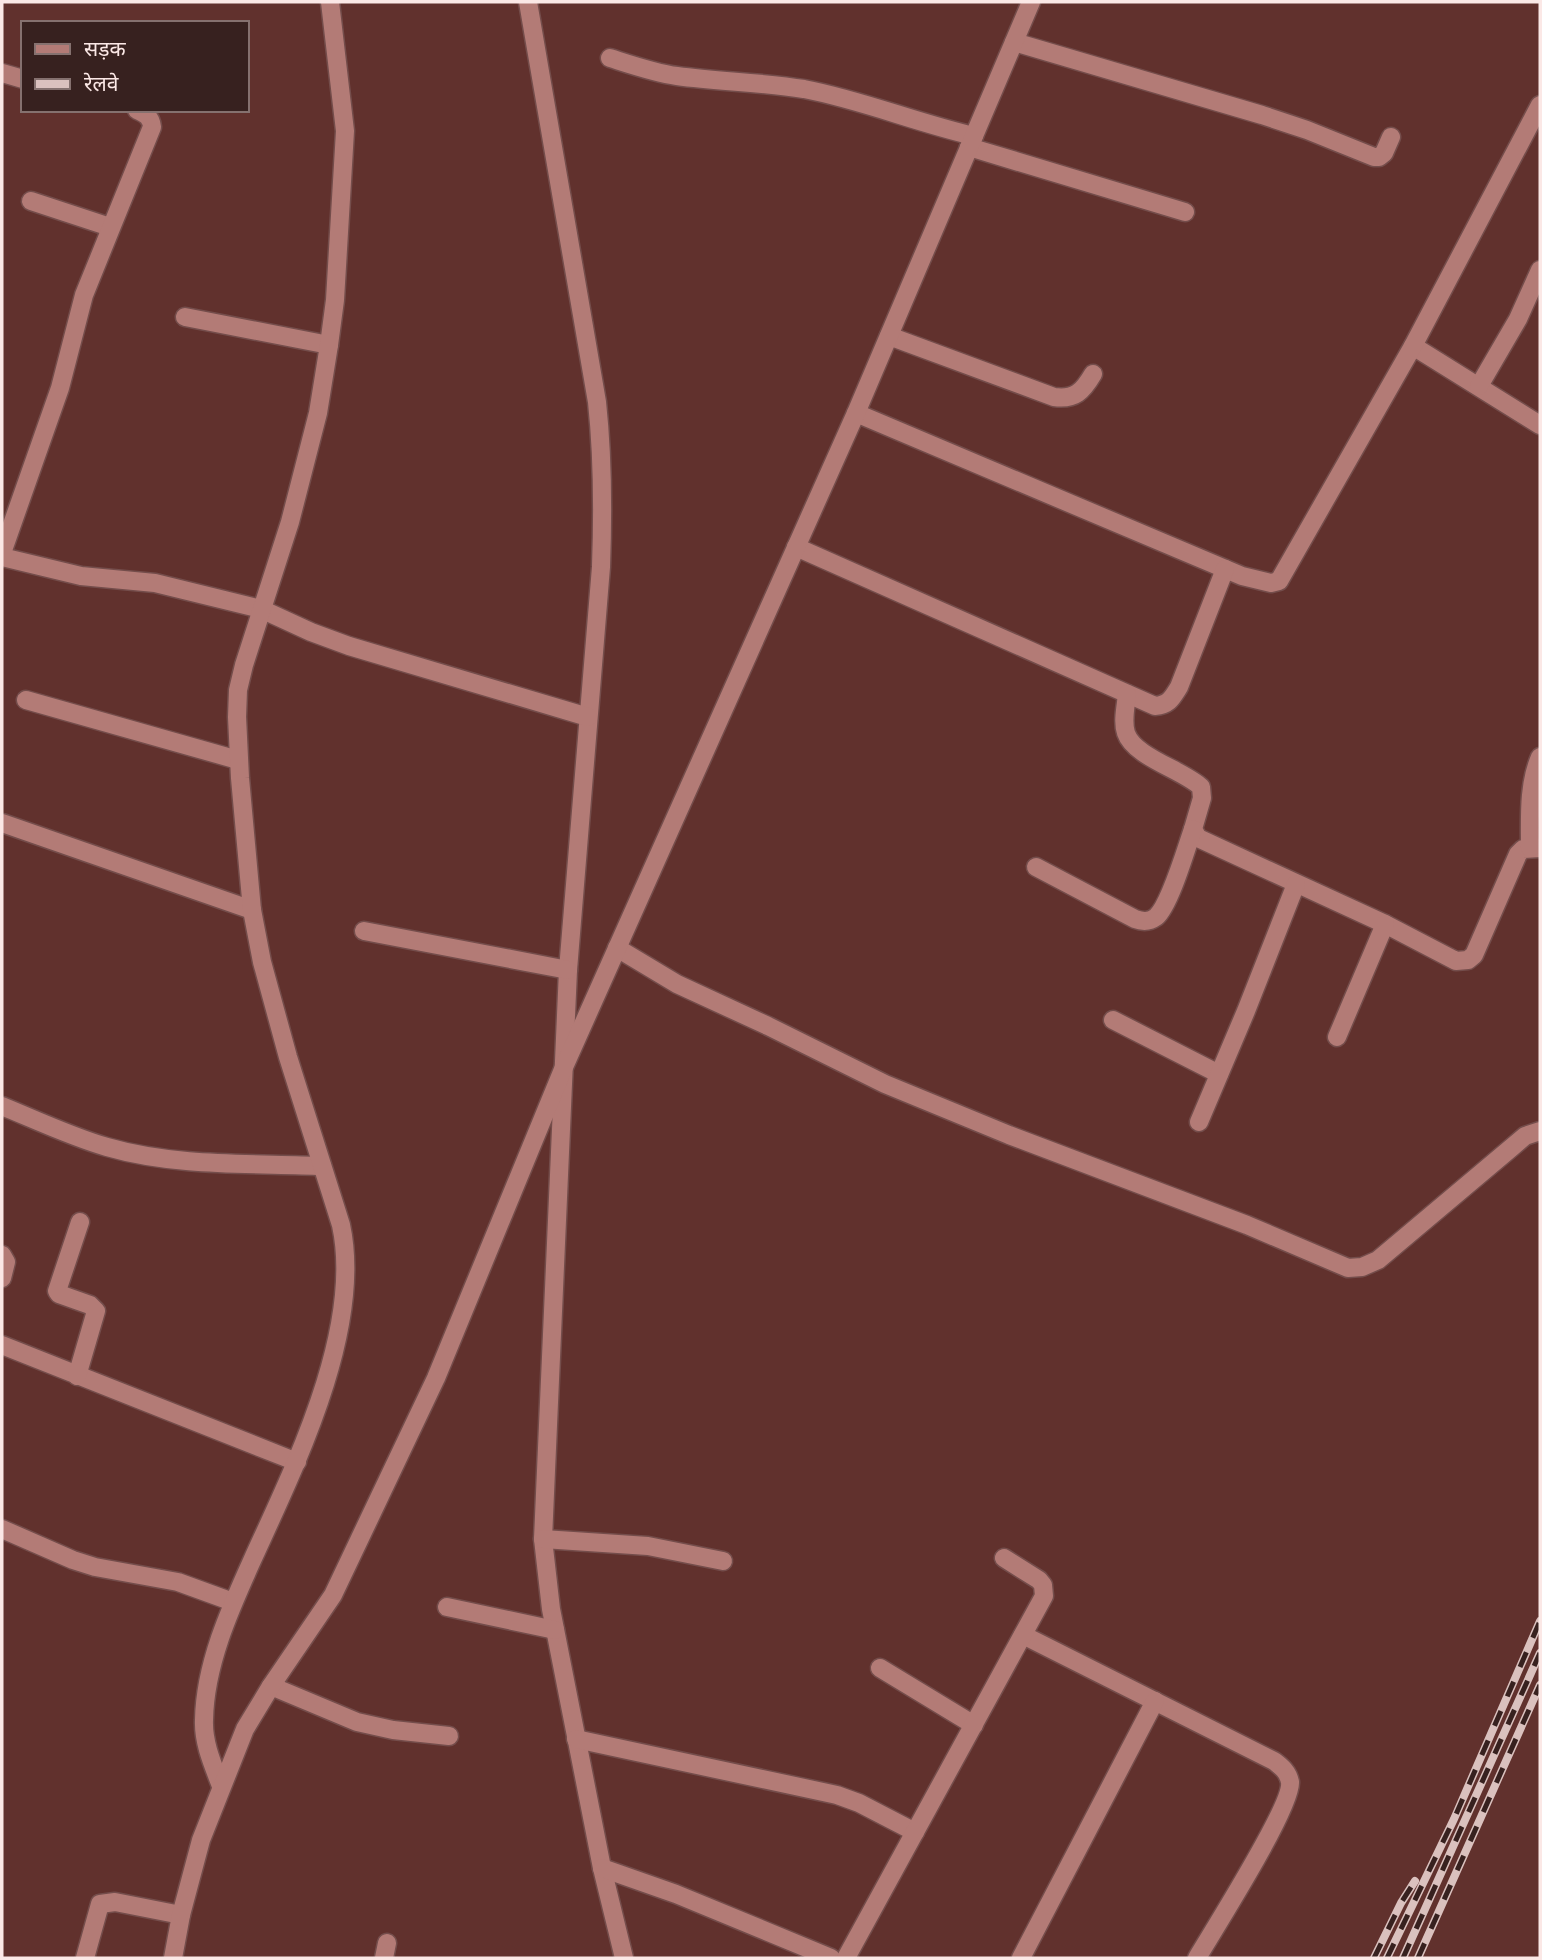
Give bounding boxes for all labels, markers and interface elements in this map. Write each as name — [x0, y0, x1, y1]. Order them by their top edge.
legend — [21, 21, 248, 112]
text: सड़क — [84, 36, 126, 61]
text: रेलवे — [83, 71, 119, 96]

